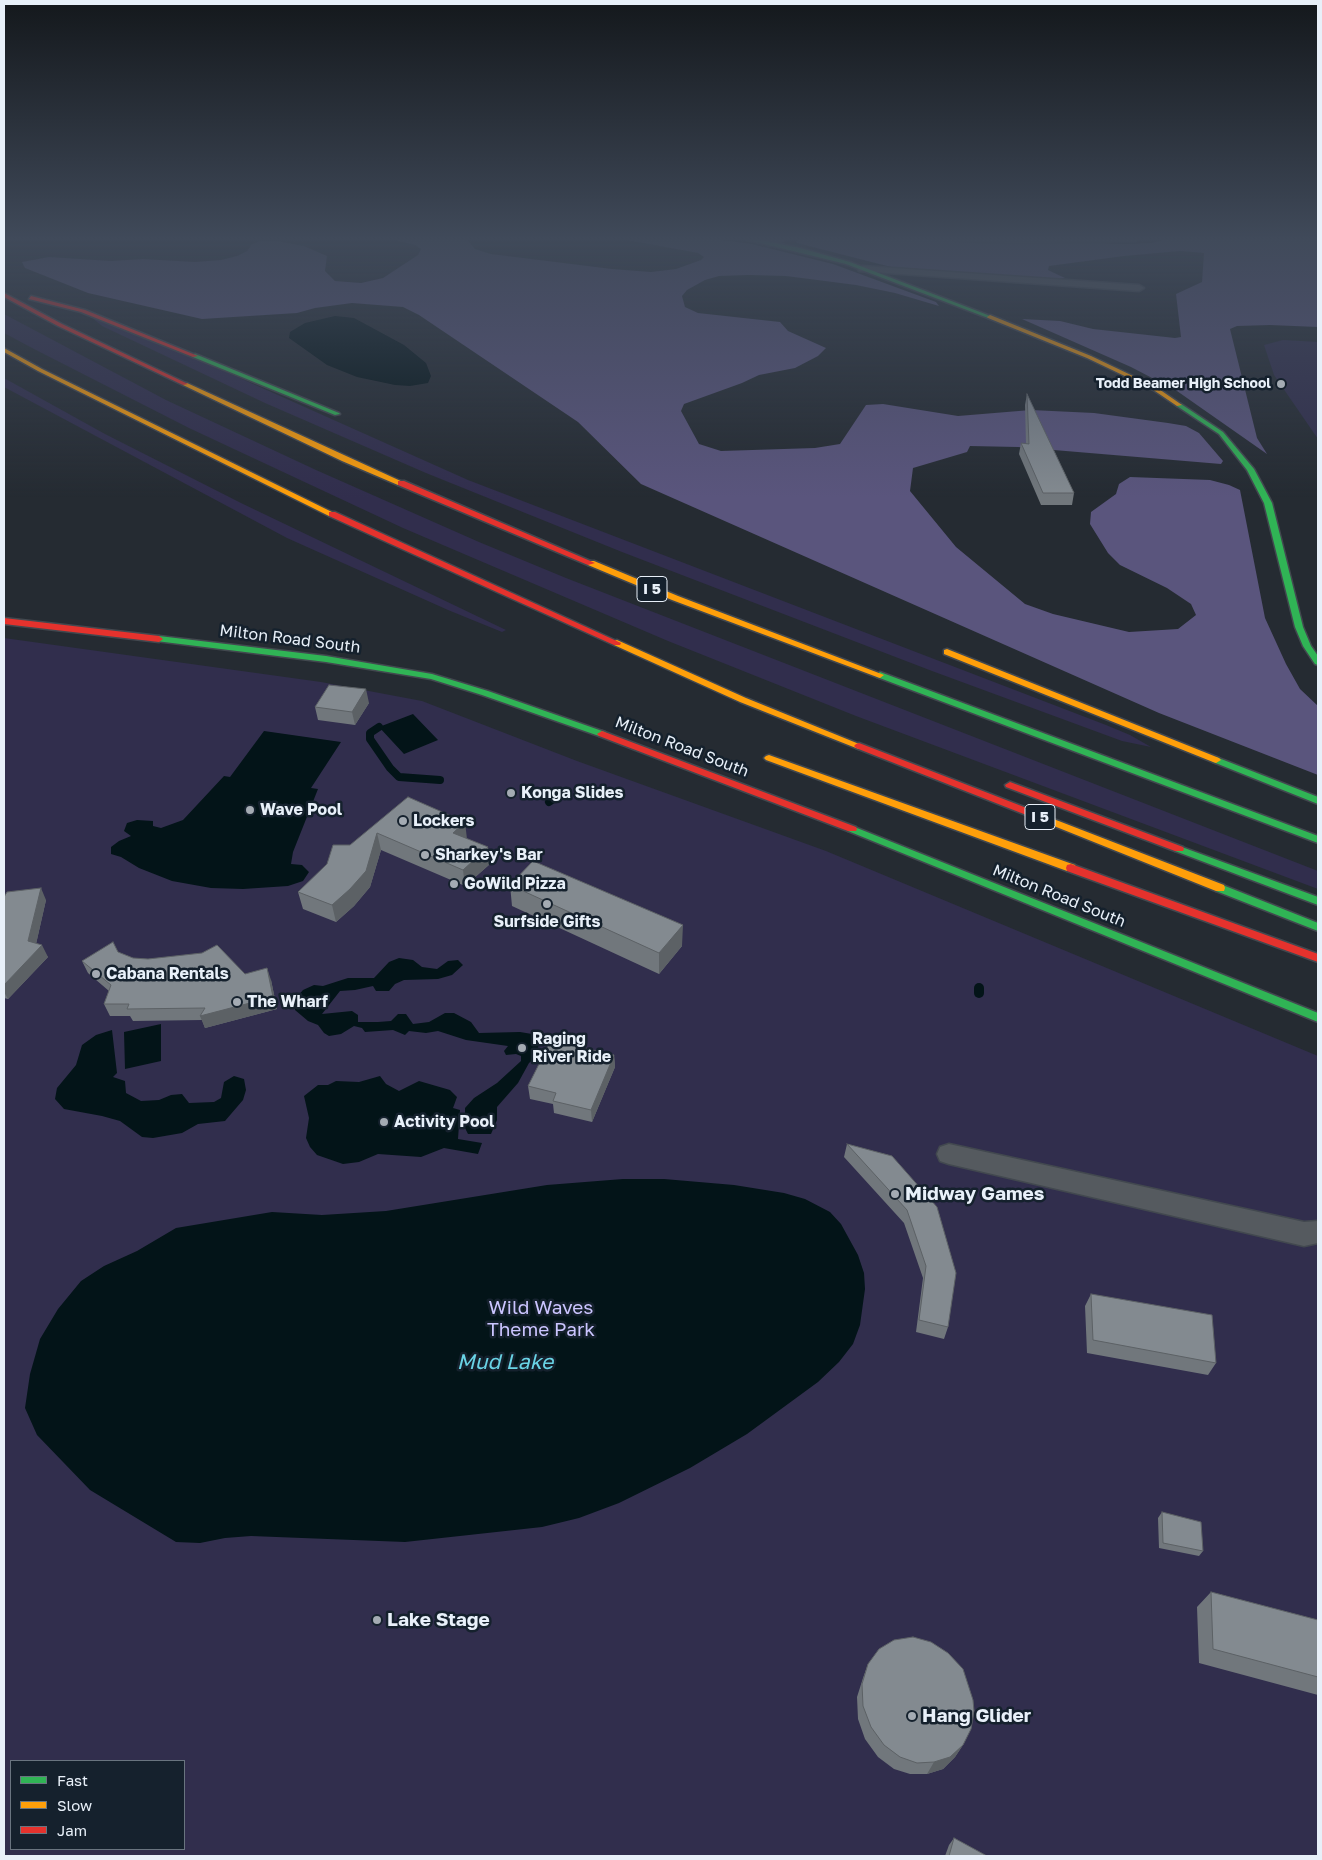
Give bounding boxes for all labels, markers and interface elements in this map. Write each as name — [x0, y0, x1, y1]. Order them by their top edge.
place label: Todd Beamer High School — [1096, 376, 1271, 392]
marker: Todd Beamer High School — [1275, 378, 1287, 390]
road number: I 5 — [637, 576, 667, 602]
street label: Milton Road South — [219, 621, 361, 657]
street label: Milton Road South — [612, 713, 752, 781]
place label: Konga Slides — [521, 783, 623, 803]
marker: Konga Slides — [505, 787, 517, 799]
place label: Wave Pool — [260, 800, 342, 820]
marker: Wave Pool — [244, 804, 256, 816]
road number: I 5 — [1025, 804, 1055, 830]
place label: Lockers — [413, 811, 475, 831]
marker: Lockers — [397, 815, 409, 827]
place label: Sharkey's Bar — [435, 845, 543, 865]
marker: Sharkey's Bar — [419, 849, 431, 861]
street label: Milton Road South — [990, 861, 1128, 931]
place label: GoWild Pizza — [464, 874, 566, 894]
marker: GoWild Pizza — [448, 878, 460, 890]
marker: Surfside Gifts — [541, 898, 553, 910]
place label: Surfside Gifts — [494, 912, 600, 932]
place label: Cabana Rentals — [106, 964, 229, 984]
marker: Cabana Rentals — [90, 968, 102, 980]
place label: The Wharf — [247, 992, 328, 1012]
marker: The Wharf — [231, 996, 243, 1008]
place label: Raging River Ride — [532, 1029, 611, 1067]
marker: Raging River Ride — [516, 1042, 528, 1054]
place label: Activity Pool — [394, 1112, 494, 1132]
marker: Activity Pool — [378, 1116, 390, 1128]
place label: Midway Games — [905, 1183, 1044, 1205]
marker: Midway Games — [889, 1188, 901, 1200]
park label: Wild Waves Theme Park — [487, 1297, 595, 1341]
water label: Mud Lake — [457, 1349, 553, 1375]
place label: Lake Stage — [387, 1609, 490, 1631]
marker: Lake Stage — [371, 1614, 383, 1626]
place label: Hang Glider — [922, 1705, 1031, 1727]
marker: Hang Glider — [906, 1710, 918, 1722]
legend — [10, 1760, 185, 1850]
text: Fast — [57, 1771, 88, 1789]
text: Slow — [57, 1796, 92, 1814]
text: Jam — [57, 1821, 87, 1839]

